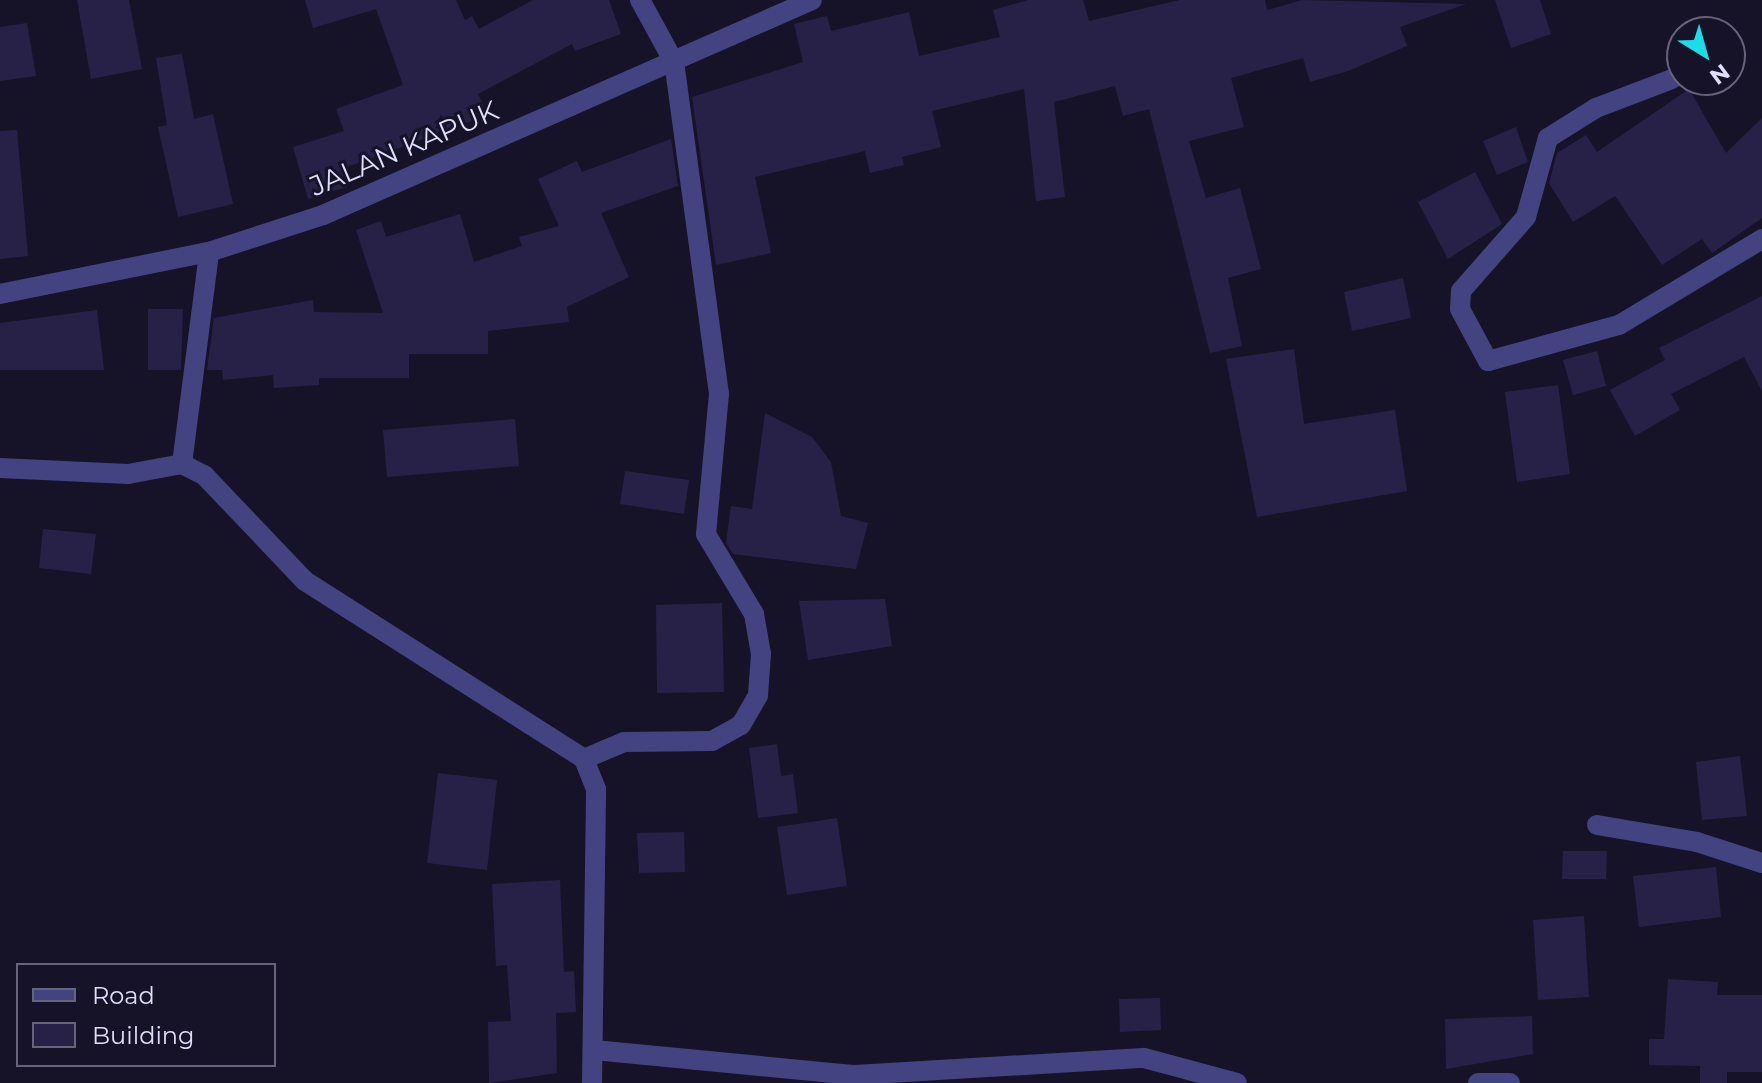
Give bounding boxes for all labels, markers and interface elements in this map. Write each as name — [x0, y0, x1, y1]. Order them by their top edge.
north arrow — [1666, 16, 1746, 96]
text: N — [1704, 58, 1735, 90]
street label: JALAN KAPUK — [305, 93, 503, 203]
legend — [16, 963, 276, 1067]
text: Road — [92, 981, 155, 1010]
text: Building — [92, 1021, 195, 1050]

